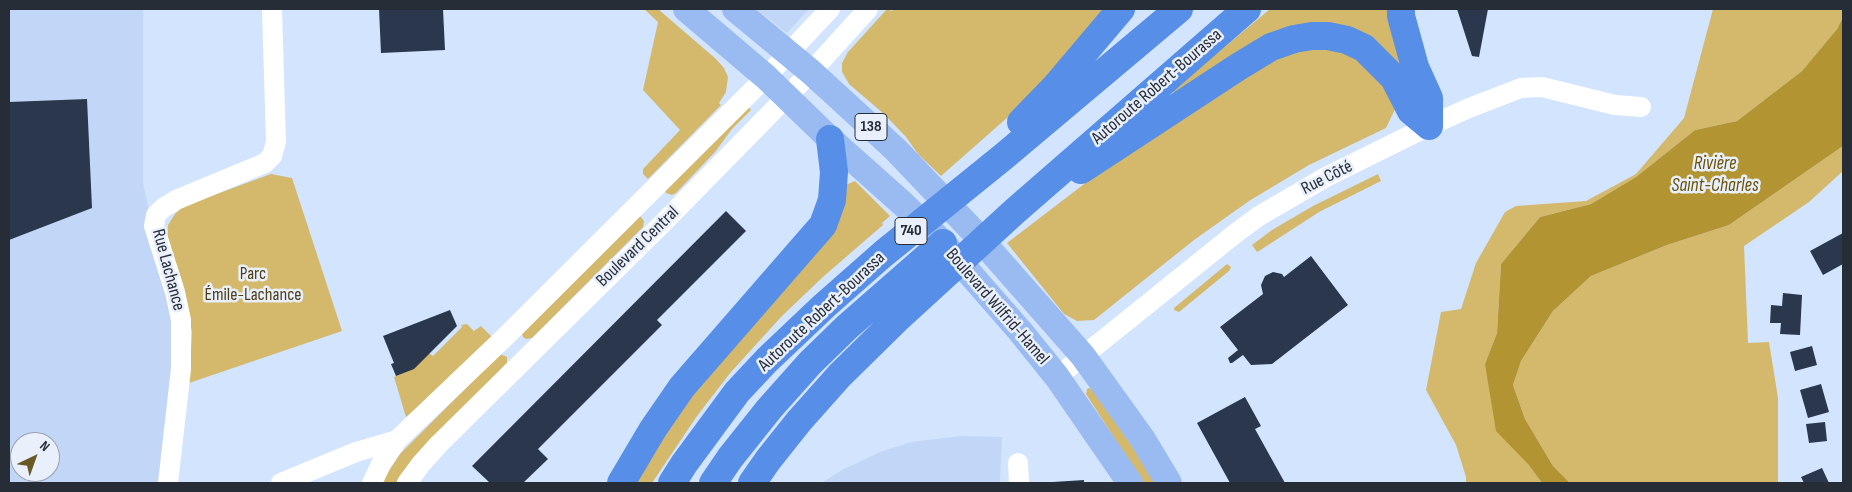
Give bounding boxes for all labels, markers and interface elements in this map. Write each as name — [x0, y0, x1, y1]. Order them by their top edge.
street label: Autoroute Robert-Bourassa — [1087, 25, 1227, 149]
road number: 138 — [855, 114, 887, 140]
water label: Rivière Saint-Charles — [1671, 153, 1759, 197]
street label: Rue Côté — [1298, 156, 1356, 200]
street label: Boulevard Central — [592, 202, 684, 292]
road number: 740 — [895, 218, 927, 245]
street label: Rue Lachance — [147, 227, 189, 313]
street label: Boulevard Wilfrid-Hamel — [941, 245, 1053, 369]
street label: Autoroute Robert-Bourassa — [754, 248, 890, 376]
park label: Parc Émile-Lachance — [204, 263, 302, 306]
north arrow — [10, 432, 60, 482]
text: N — [36, 437, 53, 455]

